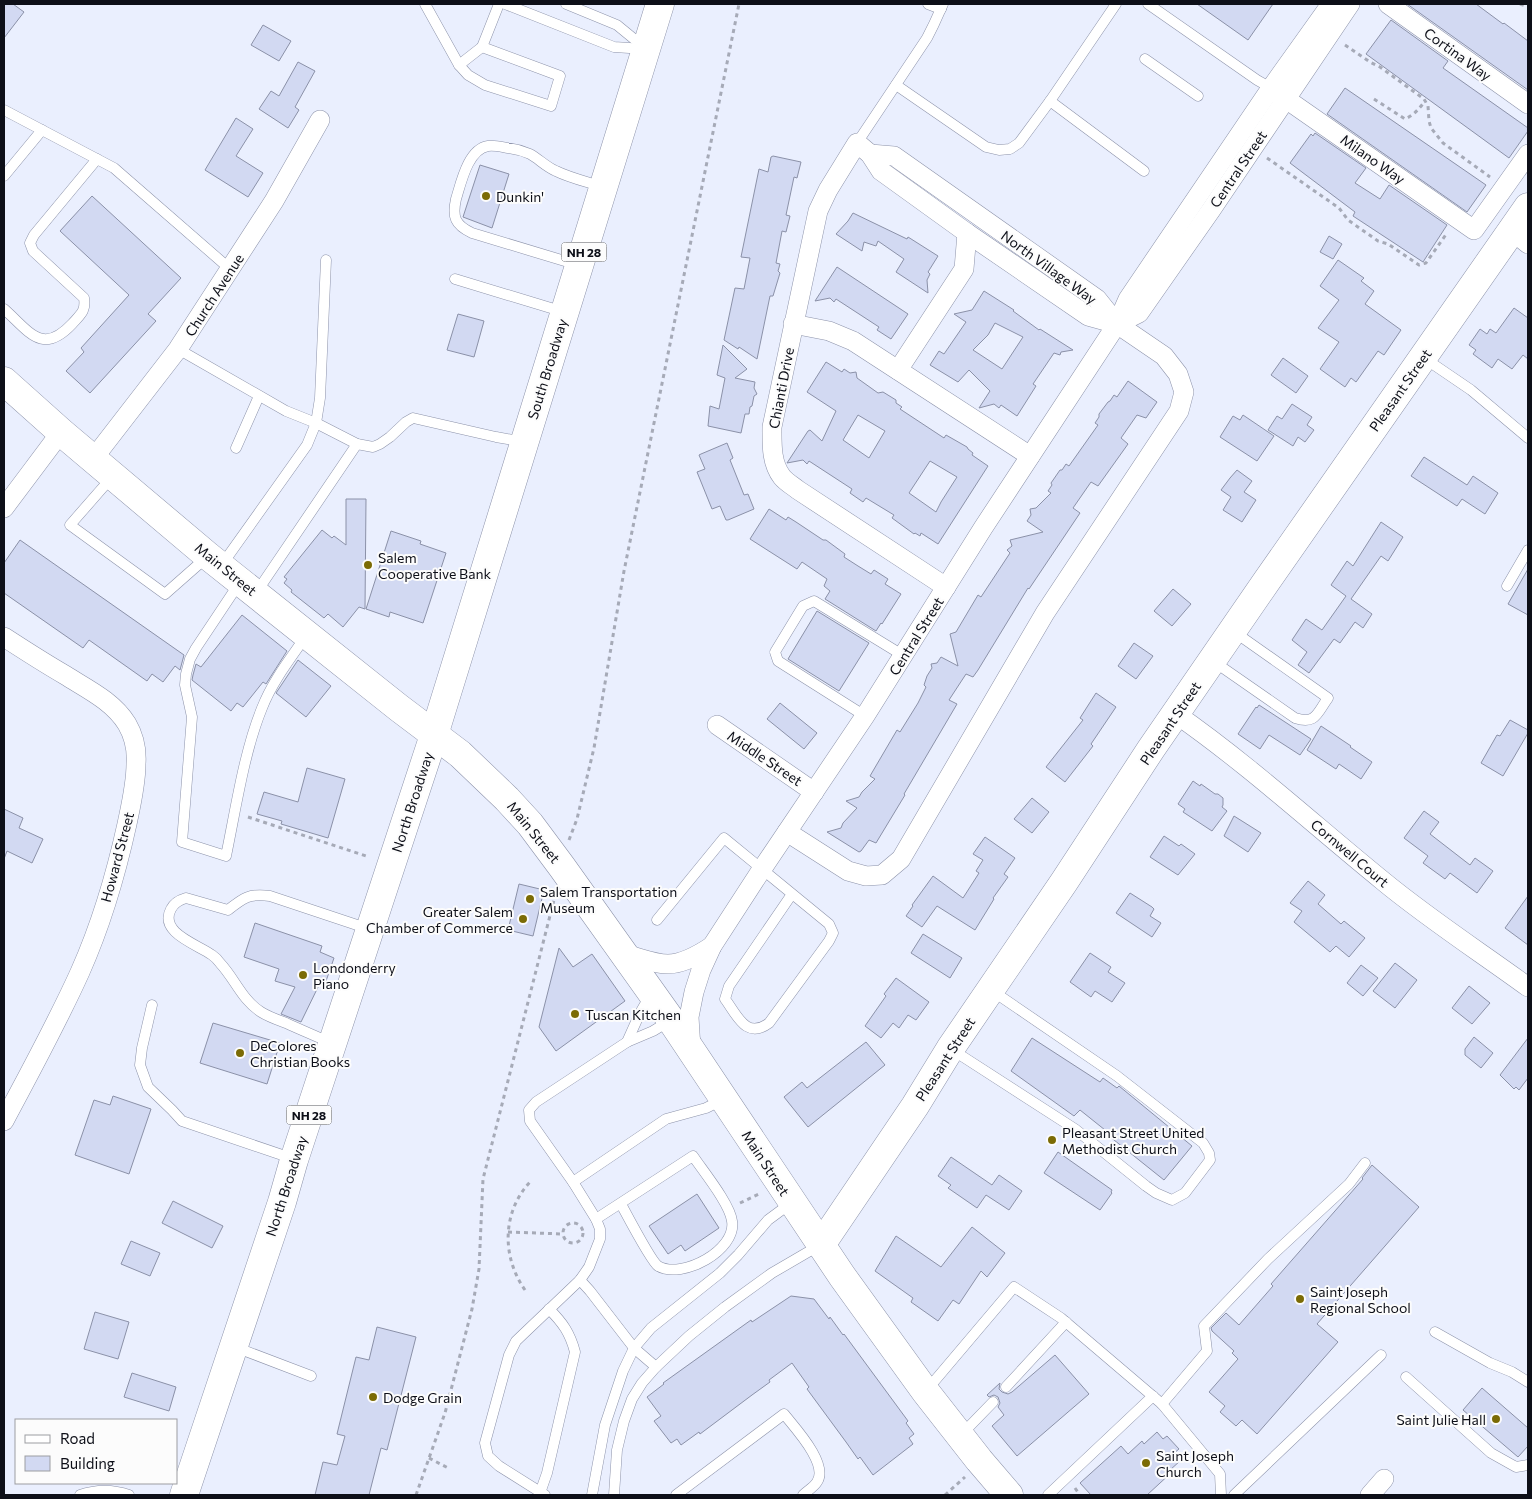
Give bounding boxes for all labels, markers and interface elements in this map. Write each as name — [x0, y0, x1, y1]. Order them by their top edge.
street label: Cortina Way — [1421, 24, 1495, 84]
street label: Central Street — [1206, 127, 1270, 211]
street label: Milano Way — [1337, 131, 1409, 187]
place label: Dunkin' — [496, 188, 544, 205]
marker: Dunkin' — [480, 190, 492, 202]
street label: North Village Way — [998, 227, 1100, 307]
road number: NH 28 — [562, 242, 606, 262]
street label: Church Avenue — [181, 251, 247, 339]
street label: South Broadway — [524, 317, 570, 421]
street label: Pleasant Street — [1365, 345, 1435, 435]
street label: Chianti Drive — [765, 346, 797, 430]
street label: Main Street — [192, 539, 260, 599]
place label: Salem Cooperative Bank — [378, 549, 491, 582]
marker: Salem Cooperative Bank — [362, 559, 374, 571]
street label: Central Street — [885, 593, 947, 678]
street label: Pleasant Street — [1136, 678, 1204, 768]
street label: Middle Street — [724, 727, 806, 789]
street label: North Broadway — [388, 750, 436, 854]
street label: Main Street — [504, 798, 564, 866]
street label: Howard Street — [97, 810, 137, 904]
street label: Cornwell Court — [1308, 815, 1393, 891]
place label: Salem Transportation Museum — [540, 883, 677, 916]
marker: Salem Transportation Museum — [524, 893, 536, 905]
place label: Greater Salem Chamber of Commerce — [366, 903, 513, 936]
marker: Greater Salem Chamber of Commerce — [517, 913, 529, 925]
place label: Londonderry Piano — [313, 959, 396, 992]
marker: Londonderry Piano — [297, 969, 309, 981]
place label: Tuscan Kitchen — [585, 1006, 681, 1023]
marker: Tuscan Kitchen — [569, 1008, 581, 1020]
street label: Pleasant Street — [912, 1014, 979, 1104]
place label: DeColores Christian Books — [250, 1037, 350, 1070]
marker: DeColores Christian Books — [234, 1047, 246, 1059]
road number: NH 28 — [286, 1106, 332, 1124]
place label: Pleasant Street United Methodist Church — [1062, 1124, 1204, 1157]
street label: Main Street — [739, 1127, 794, 1199]
street label: North Broadway — [262, 1134, 310, 1238]
marker: Pleasant Street United Methodist Church — [1046, 1134, 1058, 1146]
place label: Saint Joseph Regional School — [1310, 1283, 1411, 1316]
marker: Saint Joseph Regional School — [1294, 1293, 1306, 1305]
place label: Dodge Grain — [383, 1389, 462, 1406]
marker: Dodge Grain — [367, 1391, 379, 1403]
place label: Saint Julie Hall — [1396, 1411, 1486, 1428]
marker: Saint Julie Hall — [1490, 1413, 1502, 1425]
legend — [15, 1419, 178, 1484]
text: Road — [60, 1429, 95, 1447]
place label: Saint Joseph Church — [1156, 1447, 1234, 1480]
text: Building — [60, 1454, 115, 1472]
marker: Saint Joseph Church — [1140, 1457, 1152, 1469]

